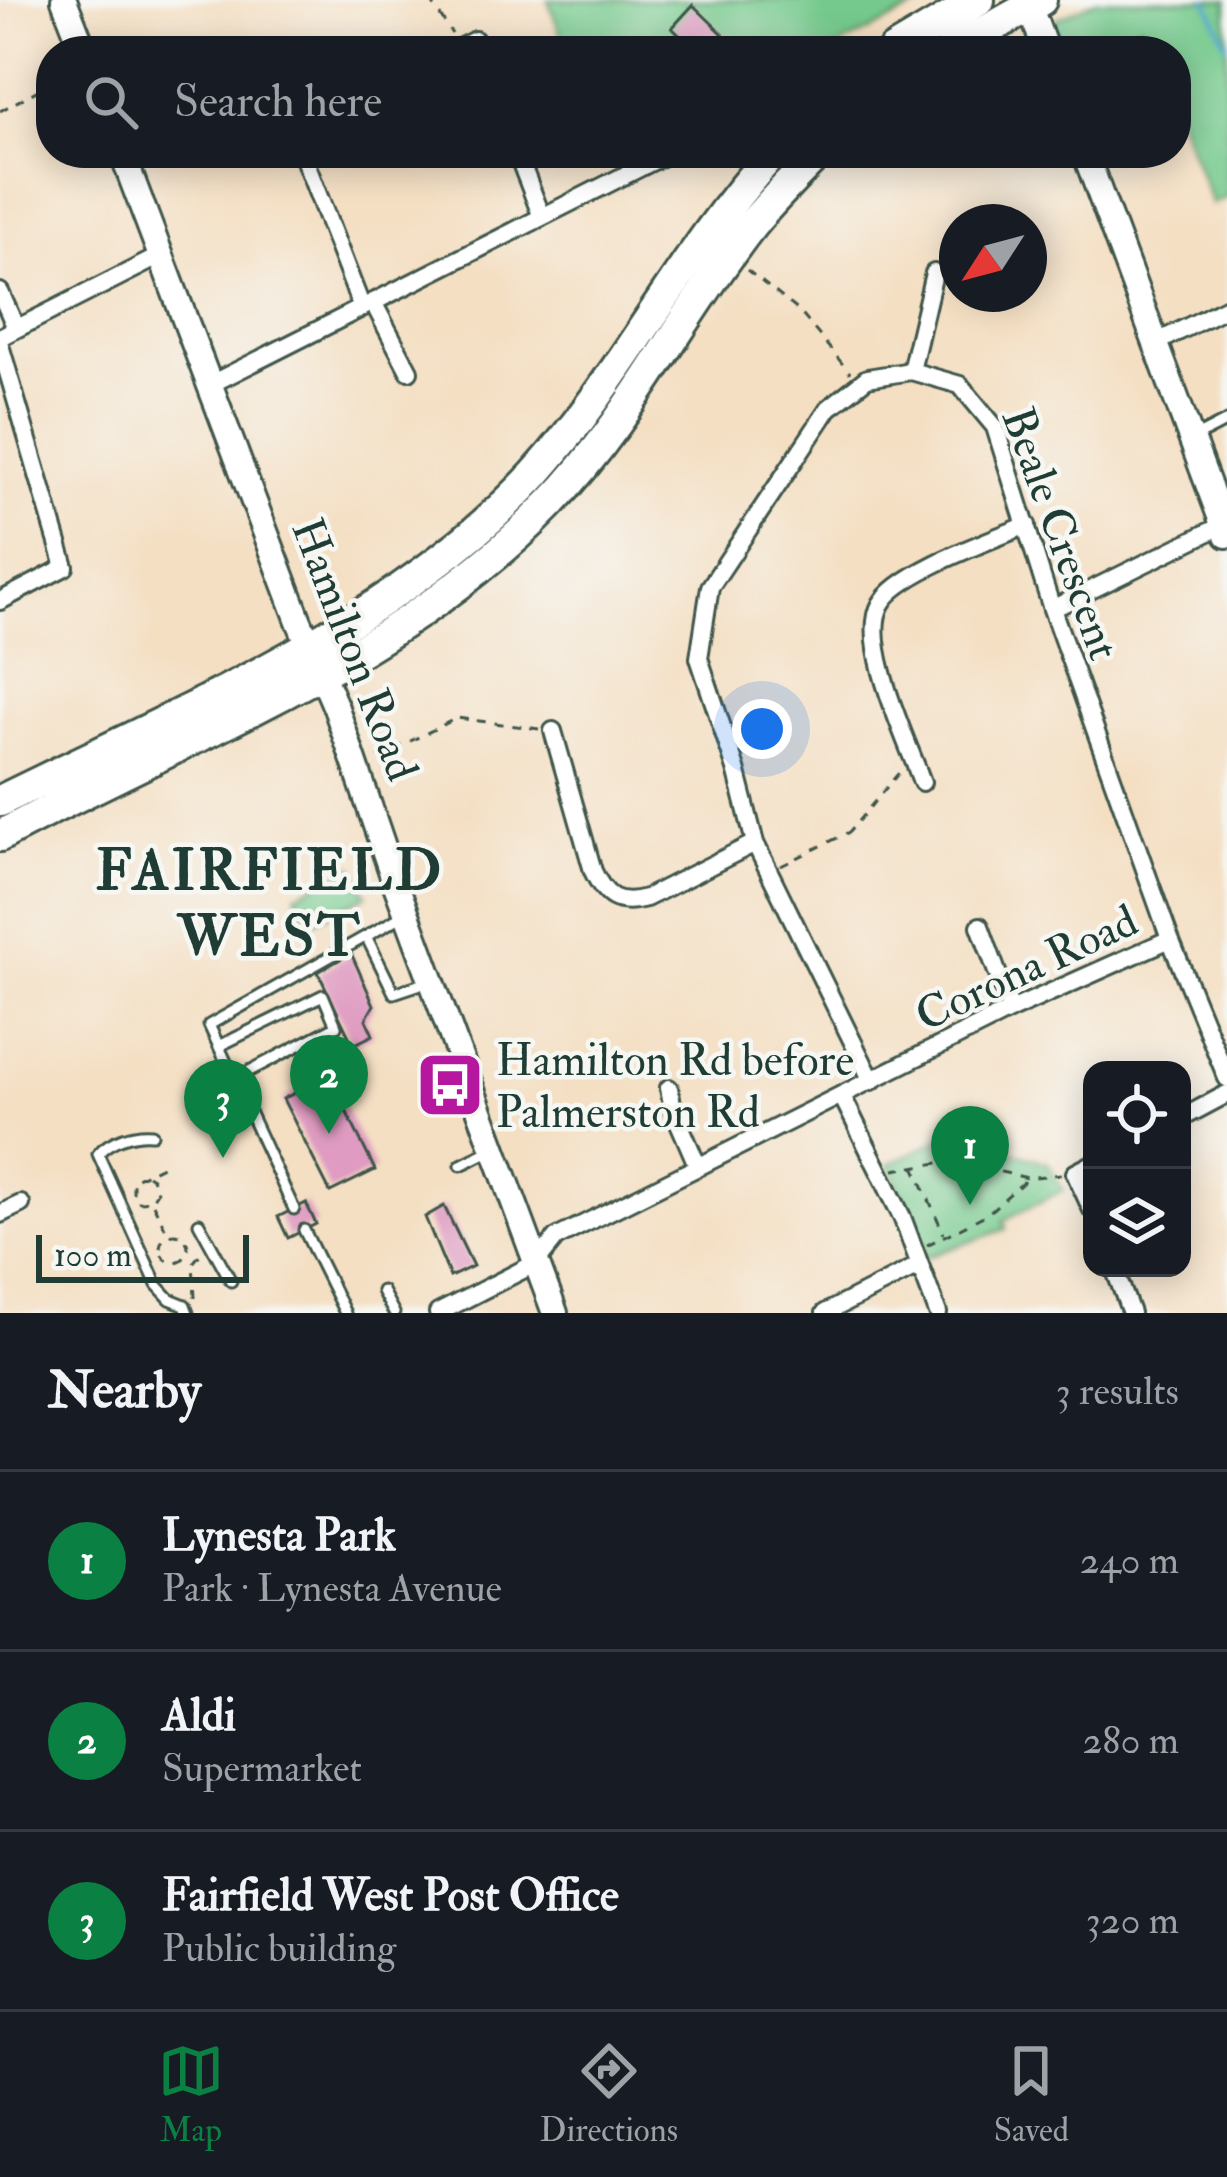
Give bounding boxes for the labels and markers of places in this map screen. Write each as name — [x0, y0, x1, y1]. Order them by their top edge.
place label: Hamilton Rd before Palmerston Rd — [496, 1033, 854, 1141]
pin: 2 — [290, 1035, 368, 1134]
bus stop icon: Hamilton Rd before Palmerston Rd — [415, 1050, 485, 1120]
pin: 3 — [184, 1059, 262, 1158]
pin: 1 — [931, 1106, 1009, 1205]

